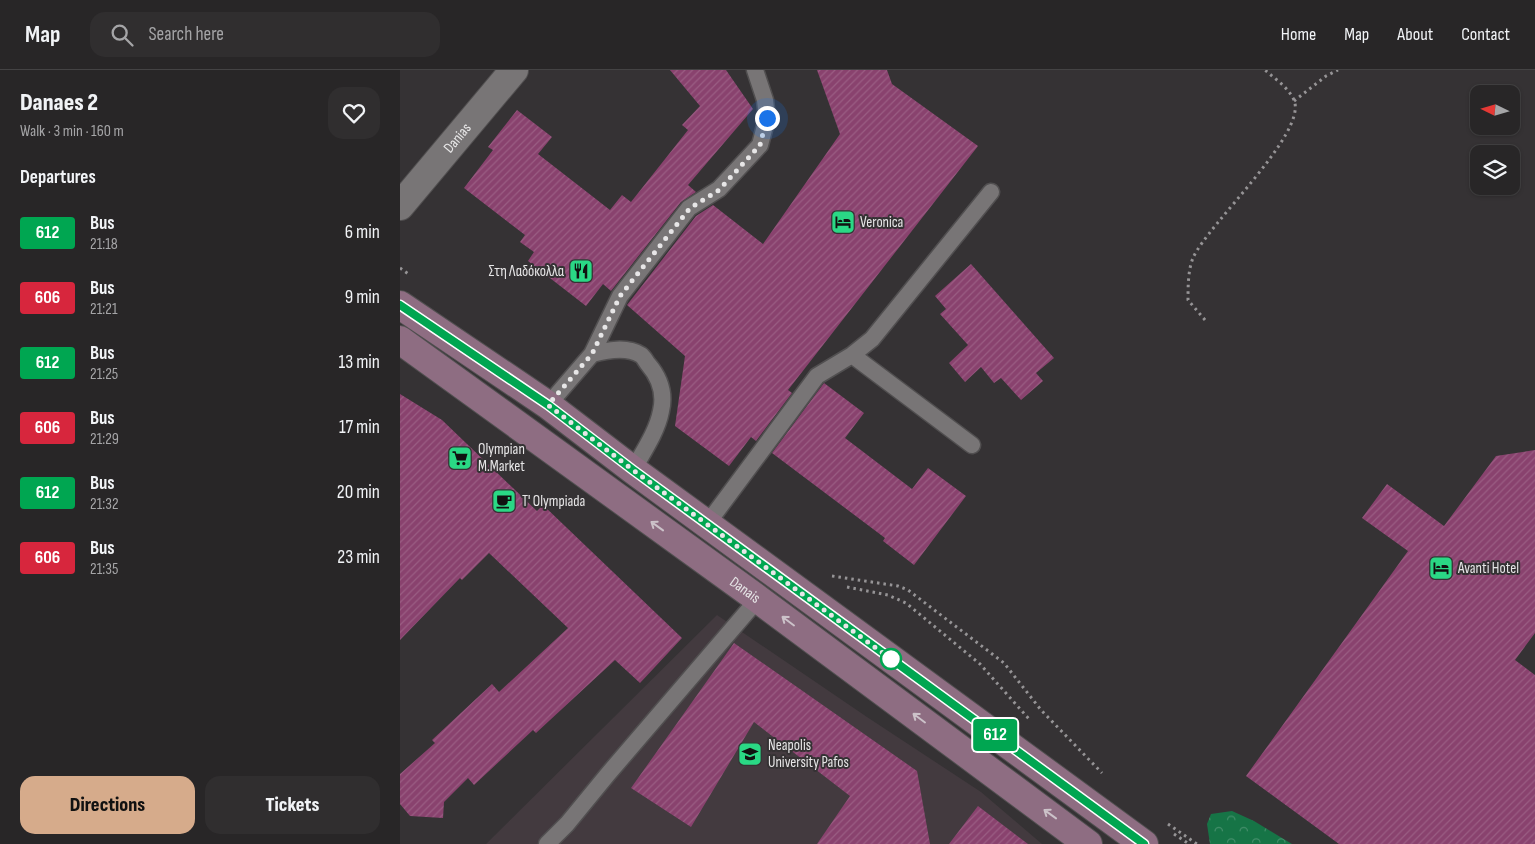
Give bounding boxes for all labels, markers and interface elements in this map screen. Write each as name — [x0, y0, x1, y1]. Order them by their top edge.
search box — [90, 12, 440, 57]
text: Map — [25, 20, 60, 49]
icon: search — [108, 21, 136, 49]
text: Search here — [148, 23, 224, 46]
text: Home — [1281, 24, 1316, 45]
text: Map — [1344, 24, 1369, 45]
text: About — [1397, 24, 1433, 45]
text: Contact — [1461, 24, 1510, 45]
north arrow — [1470, 85, 1520, 135]
map controls — [1470, 85, 1520, 195]
button: heart — [328, 87, 380, 139]
text: Danaes 2 — [20, 88, 98, 117]
your location — [755, 106, 780, 131]
street label: Danias — [439, 119, 475, 157]
text: Walk · 3 min · 160 m — [20, 122, 124, 141]
button: layers — [1470, 145, 1520, 195]
text: Departures — [20, 166, 96, 189]
hotel icon: Veronica — [830, 209, 856, 235]
text: Bus — [90, 212, 115, 235]
place label: Veronica — [860, 213, 904, 232]
text: 6 min — [345, 221, 380, 244]
text: 612 — [36, 222, 59, 243]
text: 21:18 — [90, 235, 118, 254]
restaurant icon: Στη Λαδόκολλα — [568, 258, 594, 284]
place label: Στη Λαδόκολλα — [488, 262, 565, 281]
text: Bus — [90, 277, 115, 300]
text: 9 min — [345, 286, 380, 309]
text: 606 — [35, 287, 60, 308]
text: 21:21 — [90, 300, 118, 319]
text: Bus — [90, 342, 115, 365]
text: 13 min — [339, 351, 380, 374]
text: 612 — [36, 352, 59, 373]
text: 21:25 — [90, 365, 118, 384]
text: Bus — [90, 407, 115, 430]
text: 17 min — [339, 416, 380, 439]
text: 606 — [35, 417, 60, 438]
text: 21:29 — [90, 430, 119, 449]
place label: Olympian M.Market — [478, 440, 525, 476]
supermarket icon: Olympian M.Market — [447, 445, 473, 471]
text: Bus — [90, 472, 115, 495]
text: 20 min — [337, 481, 380, 504]
text: 612 — [36, 482, 59, 503]
cafe icon: T' Olympiada — [491, 488, 517, 514]
place label: T' Olympiada — [522, 492, 585, 511]
text: 21:32 — [90, 495, 119, 514]
one-way arrow — [650, 521, 664, 531]
text: Bus — [90, 537, 115, 560]
text: 23 min — [337, 546, 380, 569]
text: 606 — [35, 547, 60, 568]
hotel icon: Avanti Hotel — [1428, 555, 1454, 581]
place label: Avanti Hotel — [1457, 559, 1519, 578]
text: 21:35 — [90, 560, 118, 579]
street label: Danais — [726, 572, 764, 607]
one-way arrow — [782, 616, 795, 627]
unlabelled marker — [880, 648, 902, 670]
one-way arrow — [912, 713, 926, 723]
line badge: 612 — [966, 719, 1024, 751]
text: 612 — [983, 724, 1007, 745]
place label: Neapolis University Pafos — [768, 736, 849, 772]
school or university icon: Neapolis University Pafos — [737, 741, 763, 767]
button: Directions — [20, 776, 195, 834]
button: Tickets — [205, 776, 380, 834]
one-way arrow — [1043, 809, 1057, 819]

